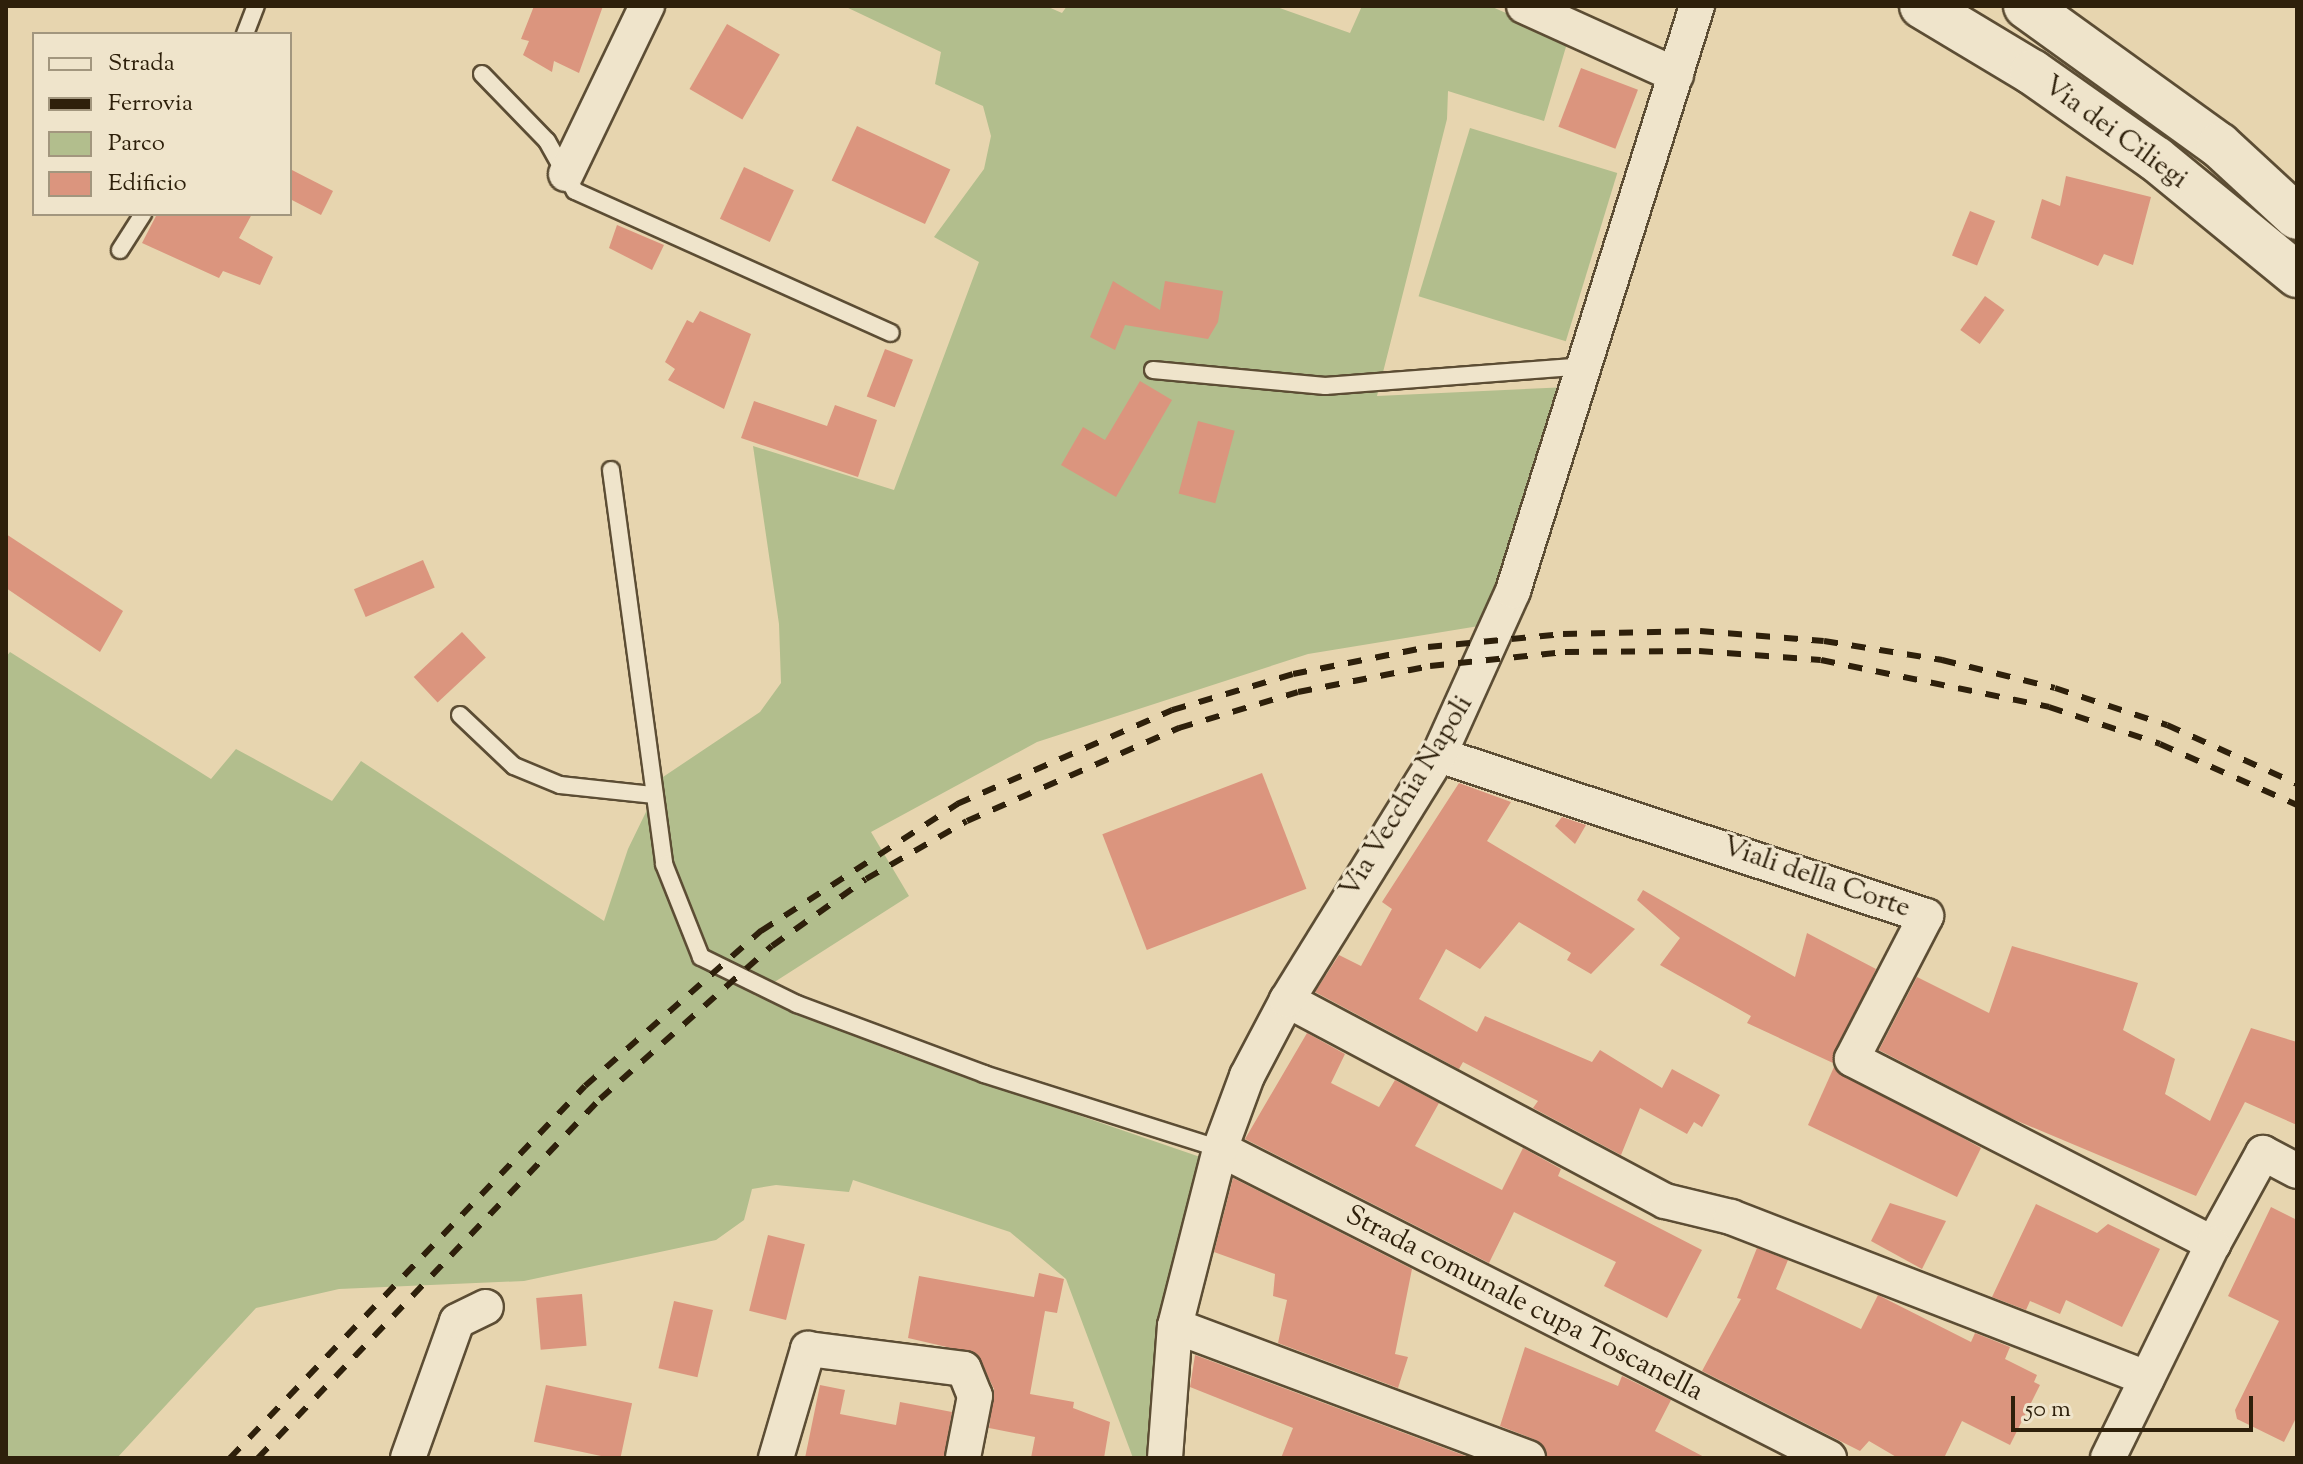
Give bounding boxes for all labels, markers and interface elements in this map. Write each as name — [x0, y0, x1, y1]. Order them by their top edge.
legend — [32, 32, 292, 216]
text: Strada — [108, 47, 175, 81]
street label: Via dei Ciliegi — [2036, 69, 2194, 197]
text: Ferrovia — [108, 87, 193, 121]
text: Parco — [108, 127, 165, 161]
text: Edificio — [108, 167, 187, 201]
street label: Via Vecchia Napoli — [1333, 690, 1481, 904]
street label: Viali della Corte — [1718, 830, 1914, 926]
street label: Strada comunale cupa Toscanella — [1340, 1199, 1708, 1409]
scale bar — [2015, 1380, 2257, 1430]
text: 50 m — [2025, 1393, 2071, 1427]

